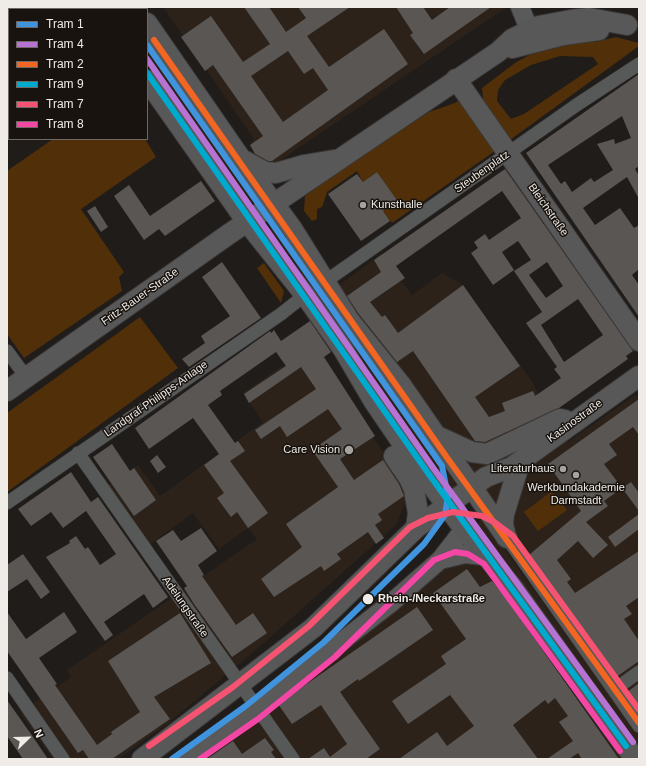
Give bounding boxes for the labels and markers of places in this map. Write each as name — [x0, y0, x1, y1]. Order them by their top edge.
place label: Kunsthalle — [371, 198, 422, 212]
marker: Kunsthalle — [358, 200, 368, 210]
place label: Care Vision — [283, 443, 340, 457]
marker: Care Vision — [343, 444, 355, 456]
place label: Literaturhaus — [491, 462, 555, 476]
marker: Literaturhaus — [558, 464, 568, 474]
marker: Werkbundakademie Darmstadt — [571, 470, 581, 480]
place label: Werkbundakademie Darmstadt — [527, 481, 625, 507]
marker: Rhein-/Neckarstraße — [361, 592, 375, 606]
place label: Rhein-/Neckarstraße — [378, 592, 485, 606]

